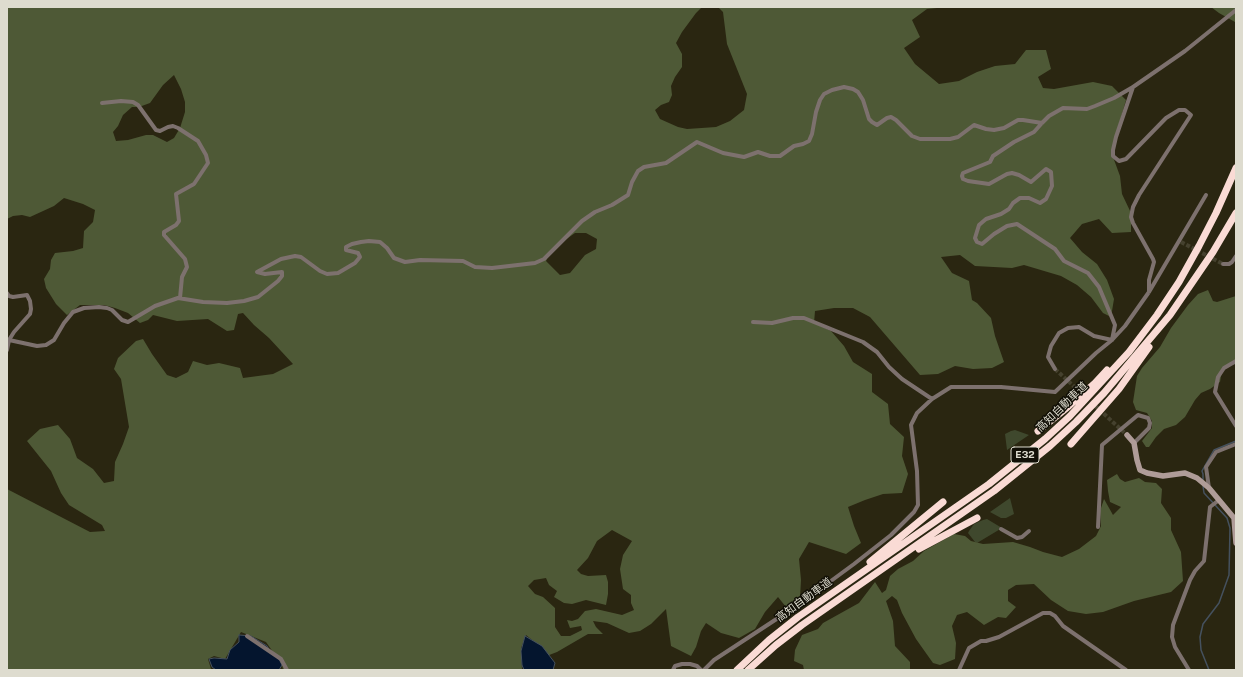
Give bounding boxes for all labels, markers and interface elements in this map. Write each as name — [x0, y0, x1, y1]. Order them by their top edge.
street label: 高知自動車道 — [1034, 379, 1090, 435]
road number: E32 — [1011, 447, 1039, 463]
street label: 高知自動車道 — [773, 575, 835, 625]

